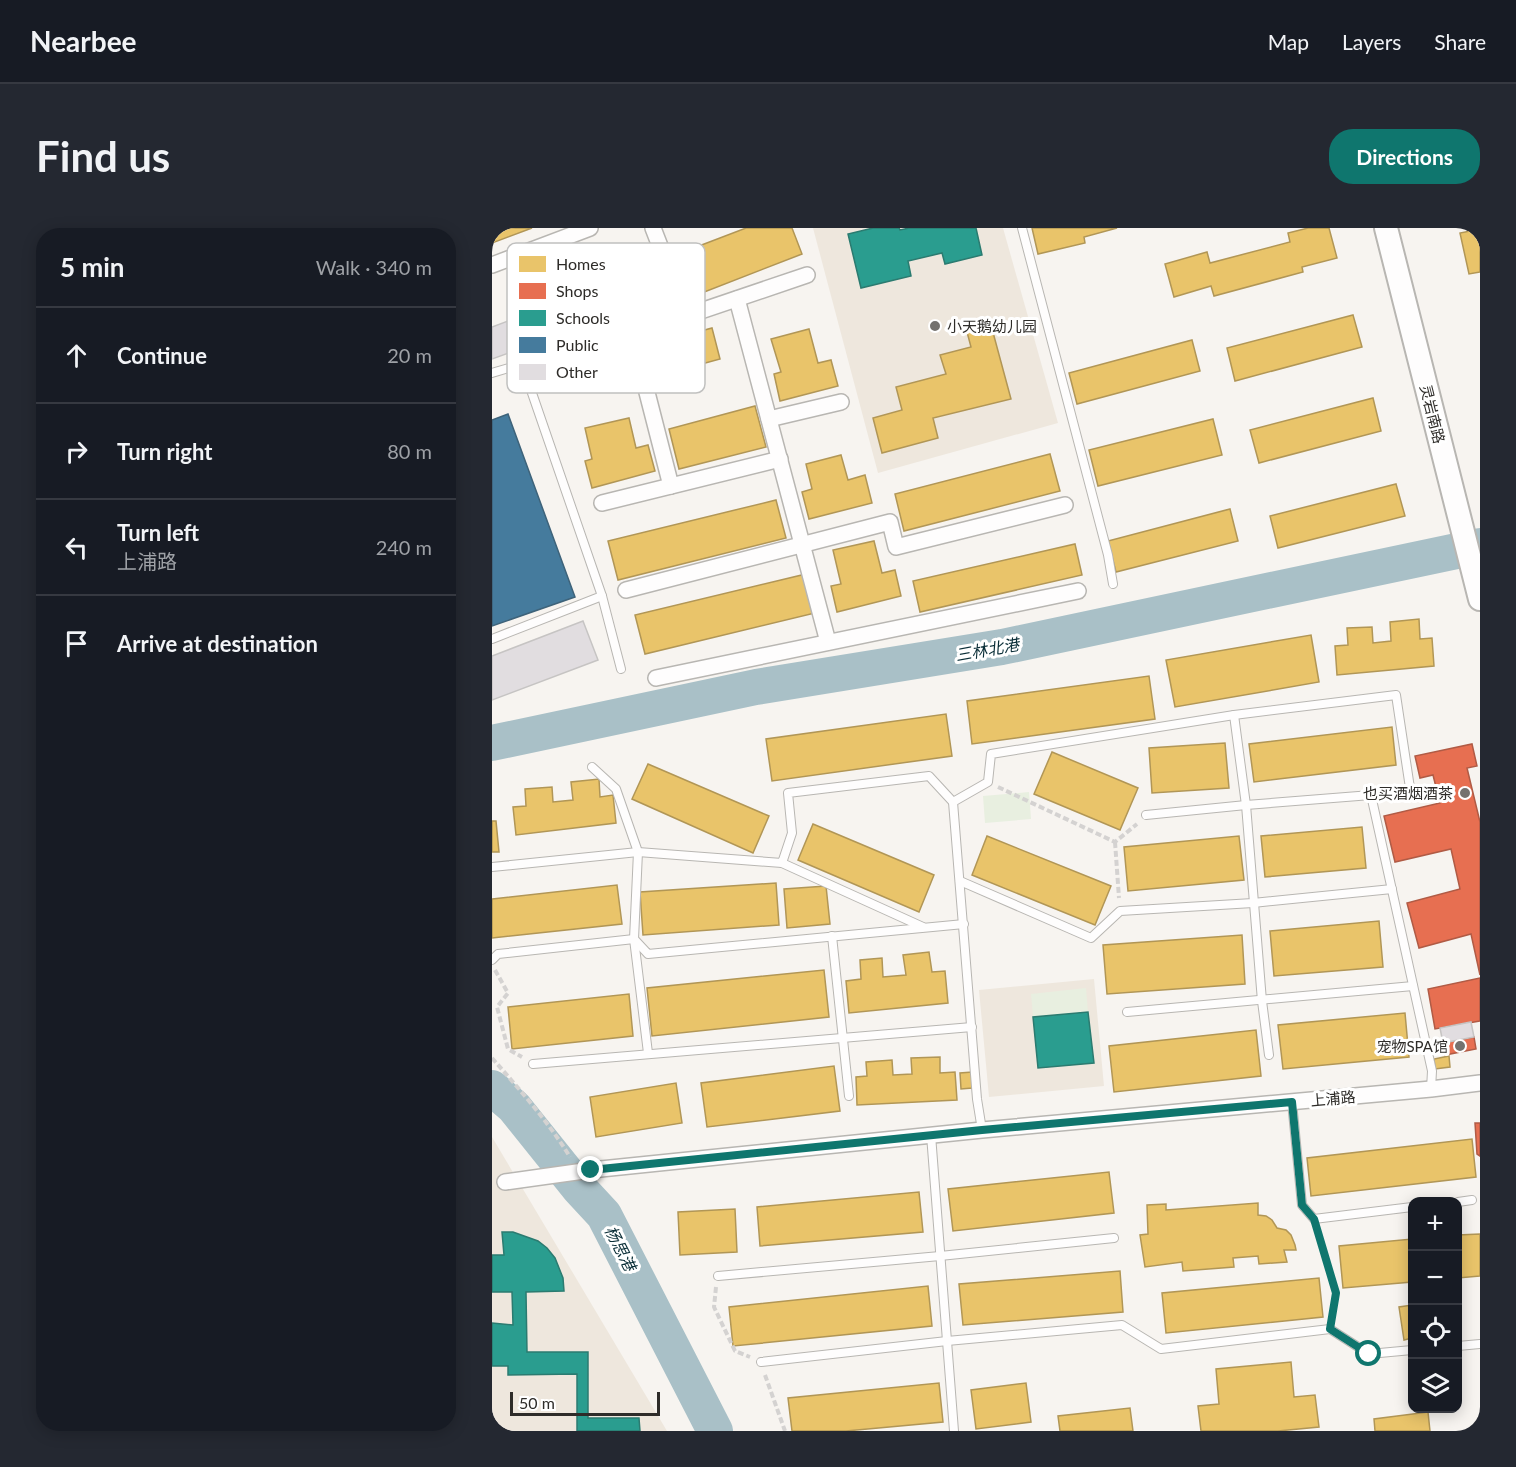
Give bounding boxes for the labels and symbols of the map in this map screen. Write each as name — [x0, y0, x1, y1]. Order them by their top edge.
legend — [507, 243, 705, 393]
text: Homes — [556, 254, 606, 273]
text: Shops — [556, 281, 599, 300]
text: Schools — [556, 308, 610, 327]
place label: 小天鹅幼儿园 — [947, 317, 1037, 335]
marker: 小天鹅幼儿园 — [928, 319, 942, 333]
text: Public — [556, 335, 599, 354]
text: Other — [556, 362, 598, 381]
street label: 灵岩南路 — [1417, 383, 1449, 445]
water label: 三林北港 — [954, 634, 1022, 664]
place label: 也买酒烟酒茶 — [1363, 784, 1453, 802]
marker: 也买酒烟酒茶 — [1458, 786, 1472, 800]
place label: 宠物SPA馆 — [1376, 1037, 1448, 1055]
marker: 宠物SPA馆 — [1453, 1039, 1467, 1053]
street label: 上浦路 — [1310, 1087, 1356, 1109]
route end — [577, 1156, 603, 1182]
water label: 杨思港 — [602, 1222, 641, 1275]
route start — [1355, 1340, 1381, 1366]
scale bar — [510, 1389, 660, 1416]

